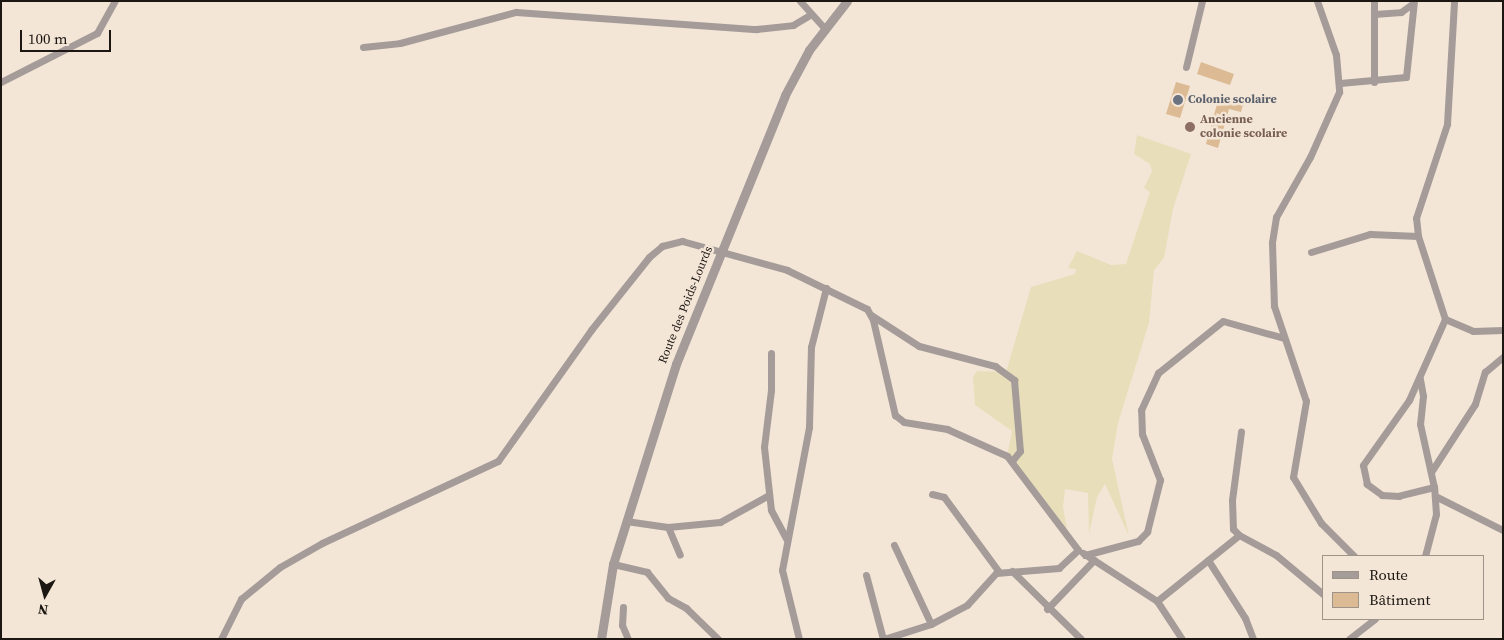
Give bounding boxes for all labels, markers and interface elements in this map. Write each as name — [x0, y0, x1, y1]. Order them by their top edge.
scale bar — [22, 20, 114, 52]
text: 100 m — [28, 28, 68, 49]
place label: Colonie scolaire — [1188, 93, 1277, 107]
marker: Colonie scolaire — [1172, 94, 1184, 106]
place label: Ancienne colonie scolaire — [1200, 113, 1287, 141]
marker: Ancienne colonie scolaire — [1184, 121, 1196, 133]
street label: Route des Poids-Lourds — [656, 244, 716, 366]
legend — [1322, 555, 1484, 620]
text: Route — [1369, 564, 1408, 585]
north arrow — [20, 570, 70, 620]
text: Bâtiment — [1369, 589, 1430, 610]
text: N — [37, 599, 49, 620]

